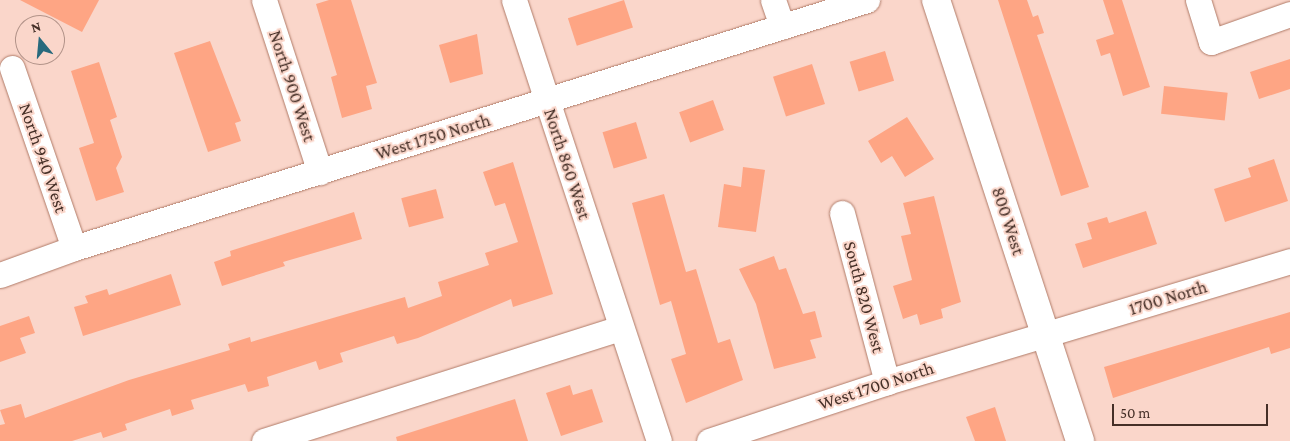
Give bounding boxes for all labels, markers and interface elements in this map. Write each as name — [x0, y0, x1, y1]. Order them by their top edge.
north arrow — [15, 15, 65, 65]
text: N — [29, 18, 43, 36]
street label: North 900 West — [264, 28, 320, 144]
street label: North 940 West — [14, 100, 72, 216]
street label: North 860 West — [539, 106, 595, 222]
street label: West 1750 North — [373, 109, 493, 165]
street label: 800 West — [987, 184, 1029, 258]
street label: South 820 West — [839, 239, 889, 355]
street label: 1700 North — [1126, 276, 1210, 320]
street label: West 1700 North — [815, 357, 937, 415]
scale bar — [1115, 394, 1271, 426]
text: 50 m — [1120, 405, 1150, 421]

